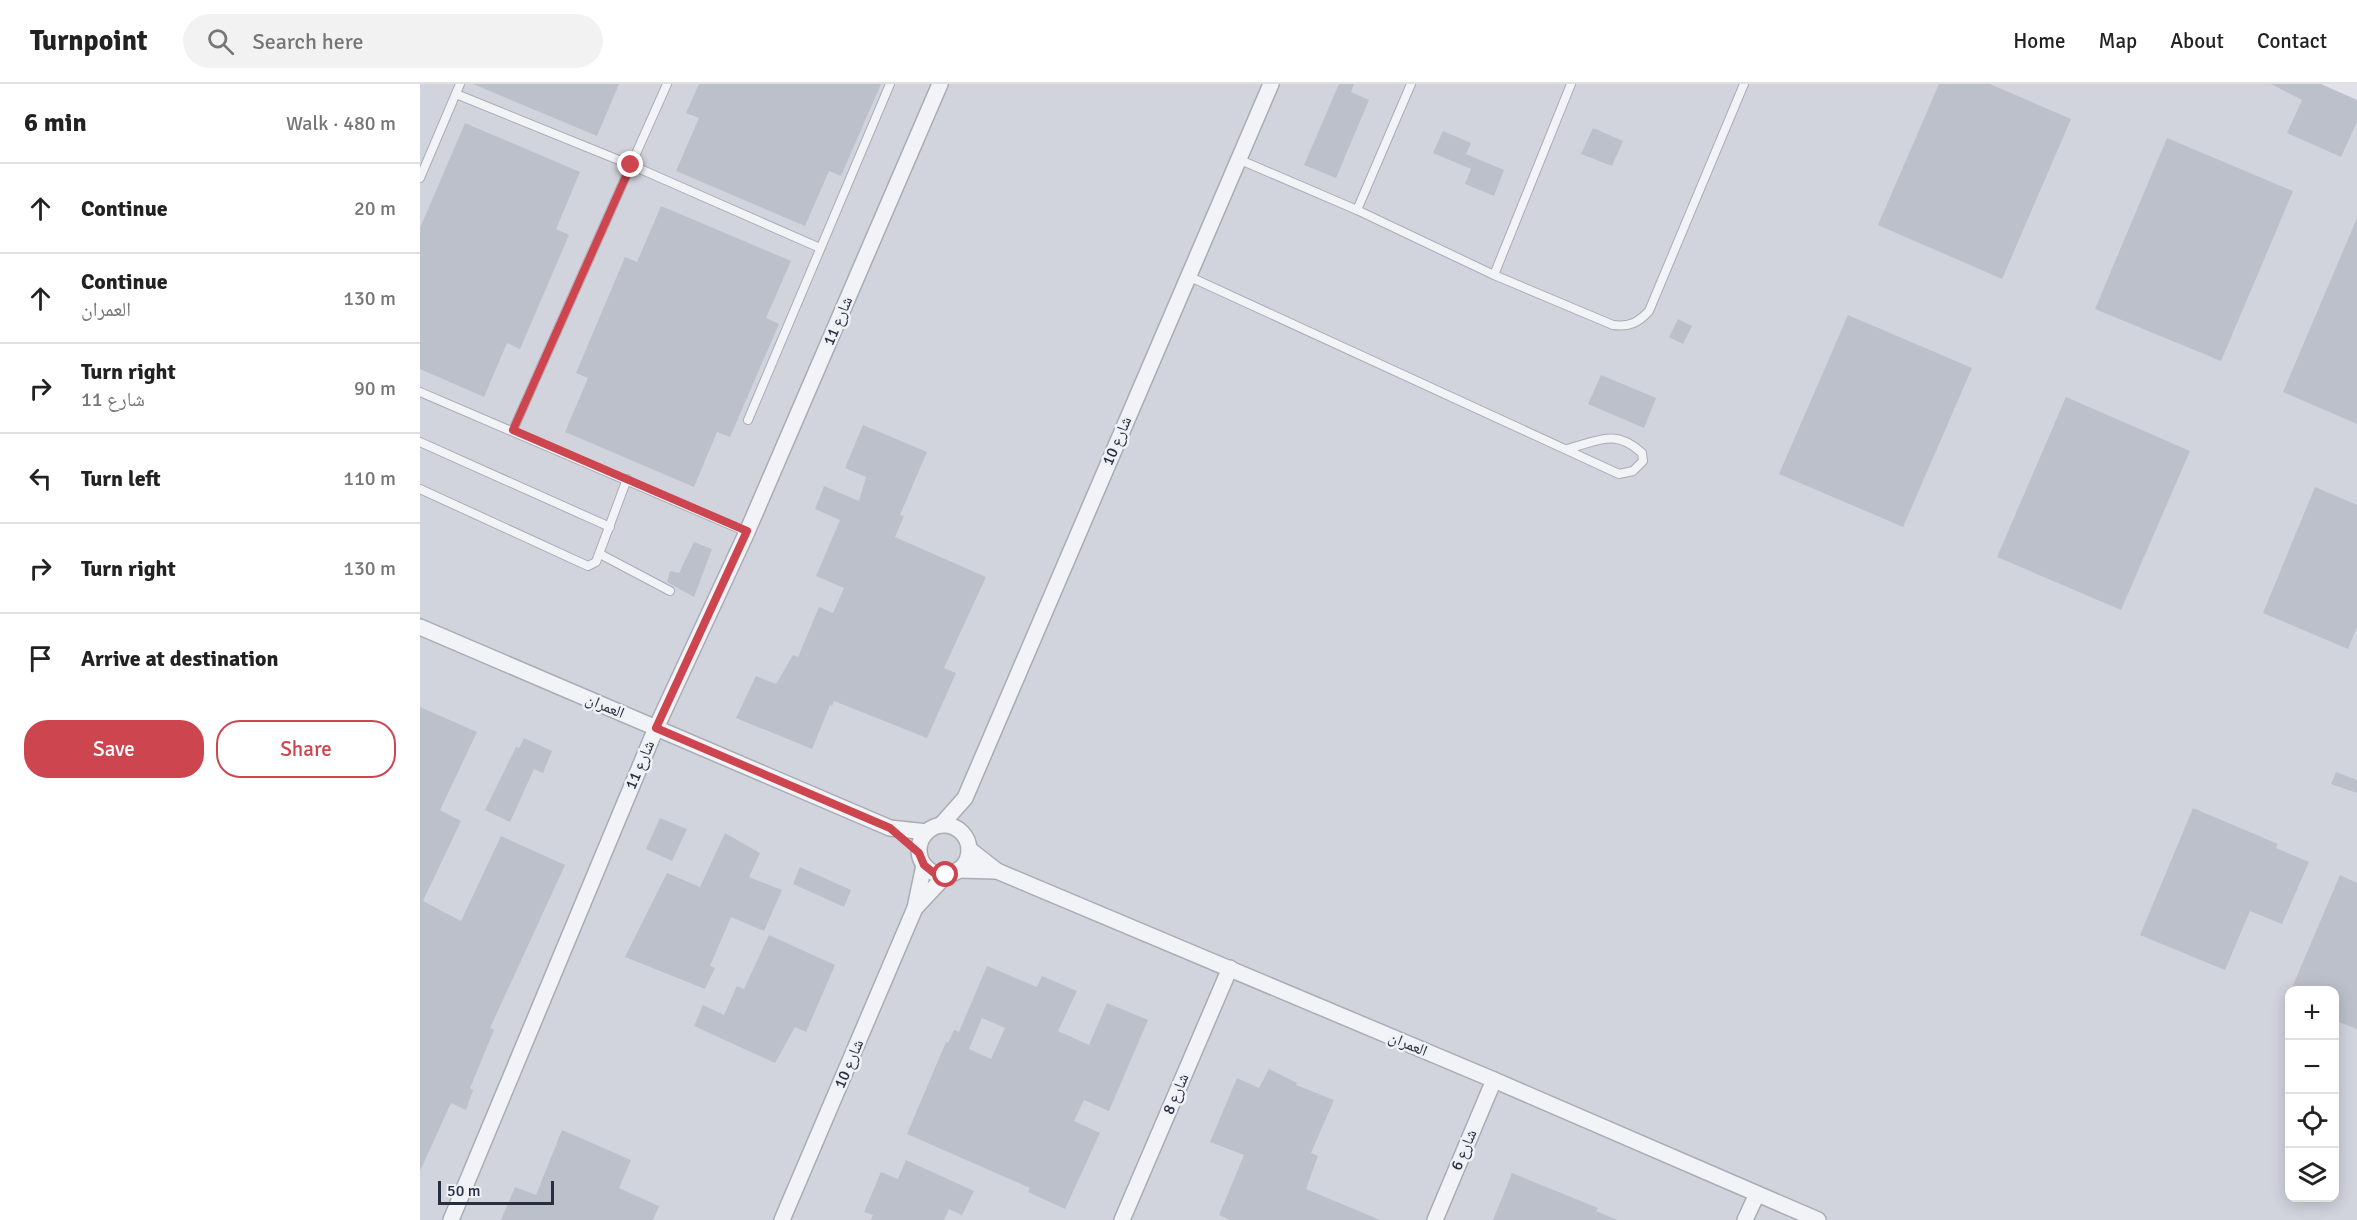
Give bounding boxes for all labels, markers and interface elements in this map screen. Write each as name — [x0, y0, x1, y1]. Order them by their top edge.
search box — [183, 14, 603, 68]
text: Turnpoint — [30, 24, 147, 58]
icon: search — [204, 25, 237, 58]
text: Search here — [252, 28, 363, 55]
text: Home — [2013, 28, 2066, 54]
text: Map — [2099, 28, 2137, 54]
text: About — [2170, 28, 2224, 54]
text: Contact — [2257, 28, 2327, 54]
text: 6 min — [24, 107, 87, 139]
text: Walk · 480 m — [286, 111, 396, 136]
route end — [617, 151, 643, 177]
icon: ahead — [24, 192, 57, 225]
text: Continue — [81, 195, 168, 222]
text: 20 m — [354, 196, 396, 221]
text: Continue — [81, 268, 168, 295]
icon: ahead — [24, 282, 57, 315]
text: 130 m — [343, 286, 396, 311]
street label: شارع 11 — [819, 294, 857, 348]
text: العمران — [81, 297, 131, 322]
text: Turn right — [81, 358, 176, 385]
icon: right — [24, 372, 57, 405]
text: 90 m — [354, 376, 396, 401]
text: شارع 11 — [81, 387, 145, 412]
street label: شارع 10 — [1098, 414, 1136, 468]
icon: left — [24, 462, 57, 495]
text: Turn left — [81, 465, 161, 492]
text: 110 m — [343, 466, 396, 491]
icon: right — [24, 552, 57, 585]
text: Turn right — [81, 555, 176, 582]
text: 130 m — [343, 556, 396, 581]
icon: arrive — [24, 642, 57, 675]
text: Arrive at destination — [81, 645, 278, 672]
street label: العمران — [583, 689, 627, 723]
button: Save — [24, 720, 204, 778]
button: Share — [216, 720, 396, 778]
street label: شارع 11 — [621, 738, 659, 792]
route start — [932, 861, 958, 887]
map controls — [2285, 986, 2339, 1202]
button: + — [2285, 986, 2339, 1040]
street label: العمران — [1386, 1027, 1430, 1061]
street label: شارع 10 — [830, 1037, 868, 1091]
button: − — [2285, 1040, 2339, 1094]
street label: شارع 8 — [1158, 1070, 1194, 1118]
button: locate — [2285, 1094, 2339, 1148]
street label: شارع 6 — [1446, 1126, 1482, 1174]
button: layers — [2285, 1148, 2339, 1202]
scale bar — [438, 1178, 554, 1206]
text: 50 m — [447, 1181, 481, 1201]

